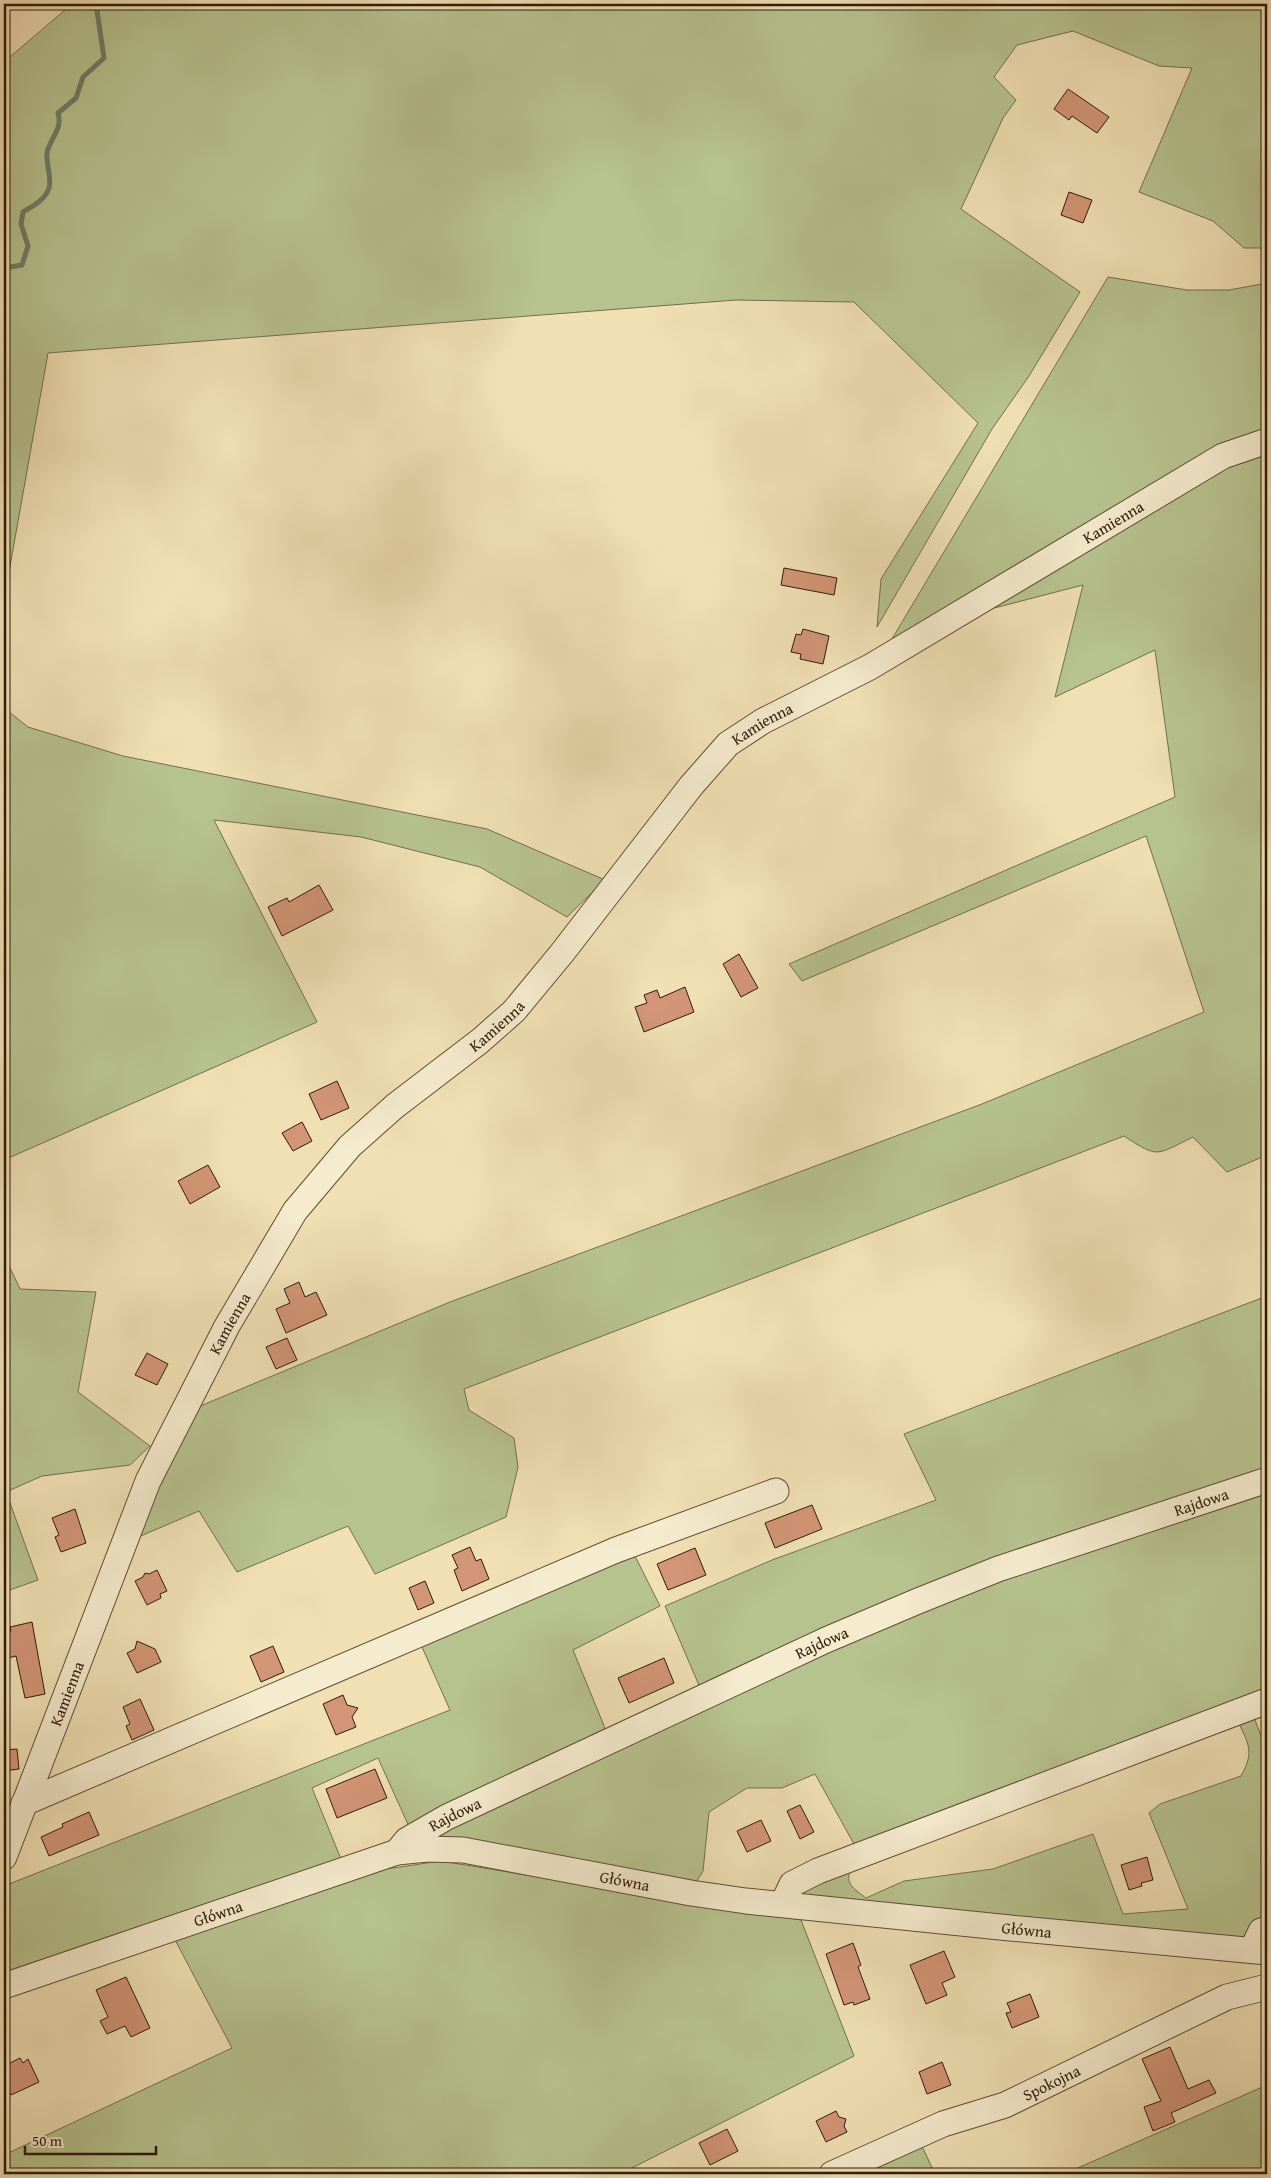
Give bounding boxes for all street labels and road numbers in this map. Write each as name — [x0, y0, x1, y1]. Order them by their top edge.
street label: Kamienna — [1078, 494, 1149, 549]
street label: Kamienna — [726, 696, 797, 751]
street label: Kamienna — [464, 995, 530, 1057]
street label: Kamienna — [202, 1287, 256, 1359]
street label: Rajdowa — [1171, 1481, 1232, 1522]
street label: Rajdowa — [791, 1620, 852, 1665]
street label: Kamienna — [43, 1657, 90, 1729]
street label: Rajdowa — [424, 1791, 485, 1837]
street label: Główna — [598, 1864, 652, 1897]
street label: Główna — [190, 1893, 246, 1933]
street label: Główna — [1000, 1915, 1053, 1944]
street label: Spokojna — [1018, 2058, 1085, 2107]

